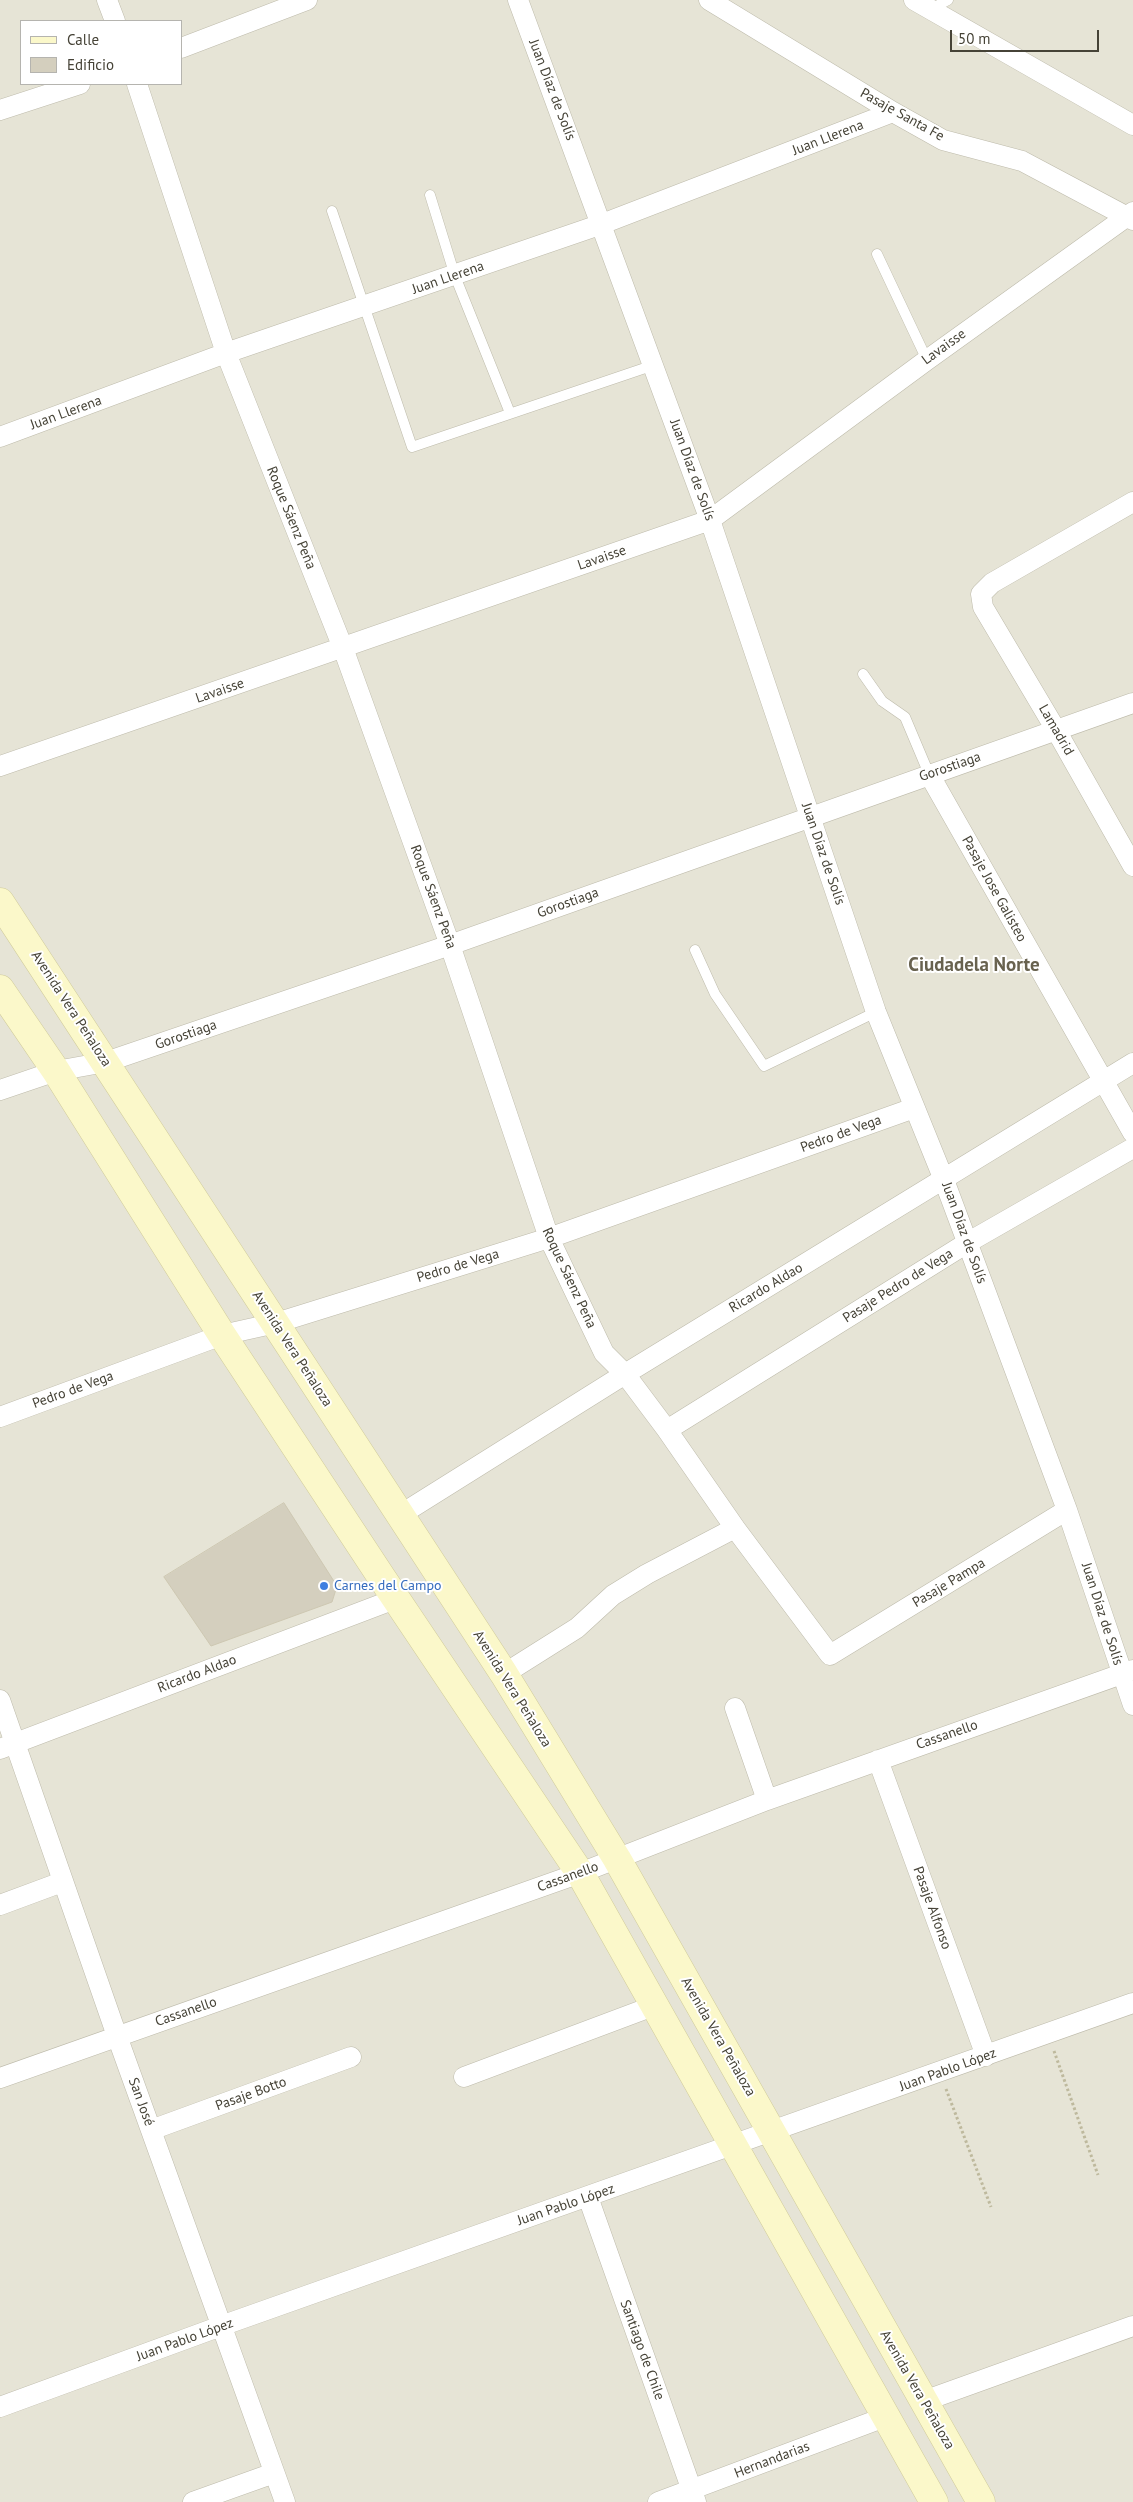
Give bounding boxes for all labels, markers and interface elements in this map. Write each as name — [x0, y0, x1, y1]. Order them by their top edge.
legend — [20, 20, 182, 85]
scale bar — [953, 20, 1102, 52]
text: 50 m — [958, 29, 991, 48]
text: Calle — [67, 30, 99, 49]
street label: Juan Díaz de Solís — [525, 37, 579, 143]
text: Edificio — [67, 55, 114, 74]
street label: Pasaje Santa Fe — [857, 85, 947, 145]
street label: Juan Llerena — [790, 117, 866, 159]
street label: Juan Llerena — [410, 258, 486, 298]
street label: Lavaisse — [919, 325, 969, 369]
street label: Juan Llerena — [28, 392, 104, 434]
street label: Juan Díaz de Solís — [666, 417, 718, 523]
street label: Roque Sáenz Peña — [263, 464, 319, 572]
street label: Lavaisse — [576, 542, 628, 574]
street label: Lavaisse — [194, 675, 246, 707]
street label: Lamadrid — [1035, 702, 1077, 758]
street label: Gorostiaga — [917, 749, 983, 785]
street label: Juan Díaz de Solís — [798, 801, 848, 907]
street label: Pasaje Jose Galisteo — [958, 833, 1030, 945]
street label: Roque Sáenz Peña — [406, 843, 460, 951]
street label: Gorostiaga — [535, 884, 601, 922]
street label: Avenida Vera Peñaloza — [27, 948, 115, 1070]
district label: Ciudadela Norte — [908, 955, 1040, 977]
street label: Gorostiaga — [153, 1017, 219, 1053]
street label: Pedro de Vega — [798, 1112, 884, 1156]
street label: Juan Díaz de Solís — [938, 1180, 990, 1286]
street label: Roque Sáenz Peña — [538, 1225, 600, 1331]
street label: Pasaje Pedro de Vega — [840, 1245, 956, 1327]
street label: Pedro de Vega — [415, 1246, 501, 1286]
street label: Ricardo Aldao — [726, 1259, 806, 1317]
street label: Avenida Vera Peñaloza — [248, 1288, 336, 1410]
street label: Pedro de Vega — [30, 1368, 116, 1412]
street label: Pasaje Pampa — [910, 1555, 988, 1611]
street label: Juan Díaz de Solís — [1078, 1561, 1126, 1667]
place label: Carnes del Campo — [334, 1578, 441, 1594]
marker: Carnes del Campo — [318, 1580, 330, 1592]
street label: Avenida Vera Peñaloza — [469, 1628, 555, 1750]
street label: Ricardo Aldao — [155, 1651, 239, 1697]
street label: Cassanello — [914, 1717, 980, 1753]
street label: Cassanello — [535, 1858, 601, 1896]
street label: Pasaje Alfonso — [909, 1864, 955, 1952]
street label: Avenida Vera Peñaloza — [677, 1975, 759, 2099]
street label: Cassanello — [153, 1994, 219, 2030]
street label: Juan Pablo López — [897, 2045, 999, 2095]
street label: Pasaje Botto — [213, 2073, 289, 2115]
street label: San José — [124, 2075, 158, 2129]
street label: Juan Pablo López — [515, 2180, 617, 2230]
street label: Santiago de Chile — [616, 2298, 668, 2402]
street label: Juan Pablo López — [134, 2315, 236, 2365]
street label: Avenida Vera Peñaloza — [876, 2328, 958, 2452]
street label: Hernandarias — [732, 2438, 812, 2482]

